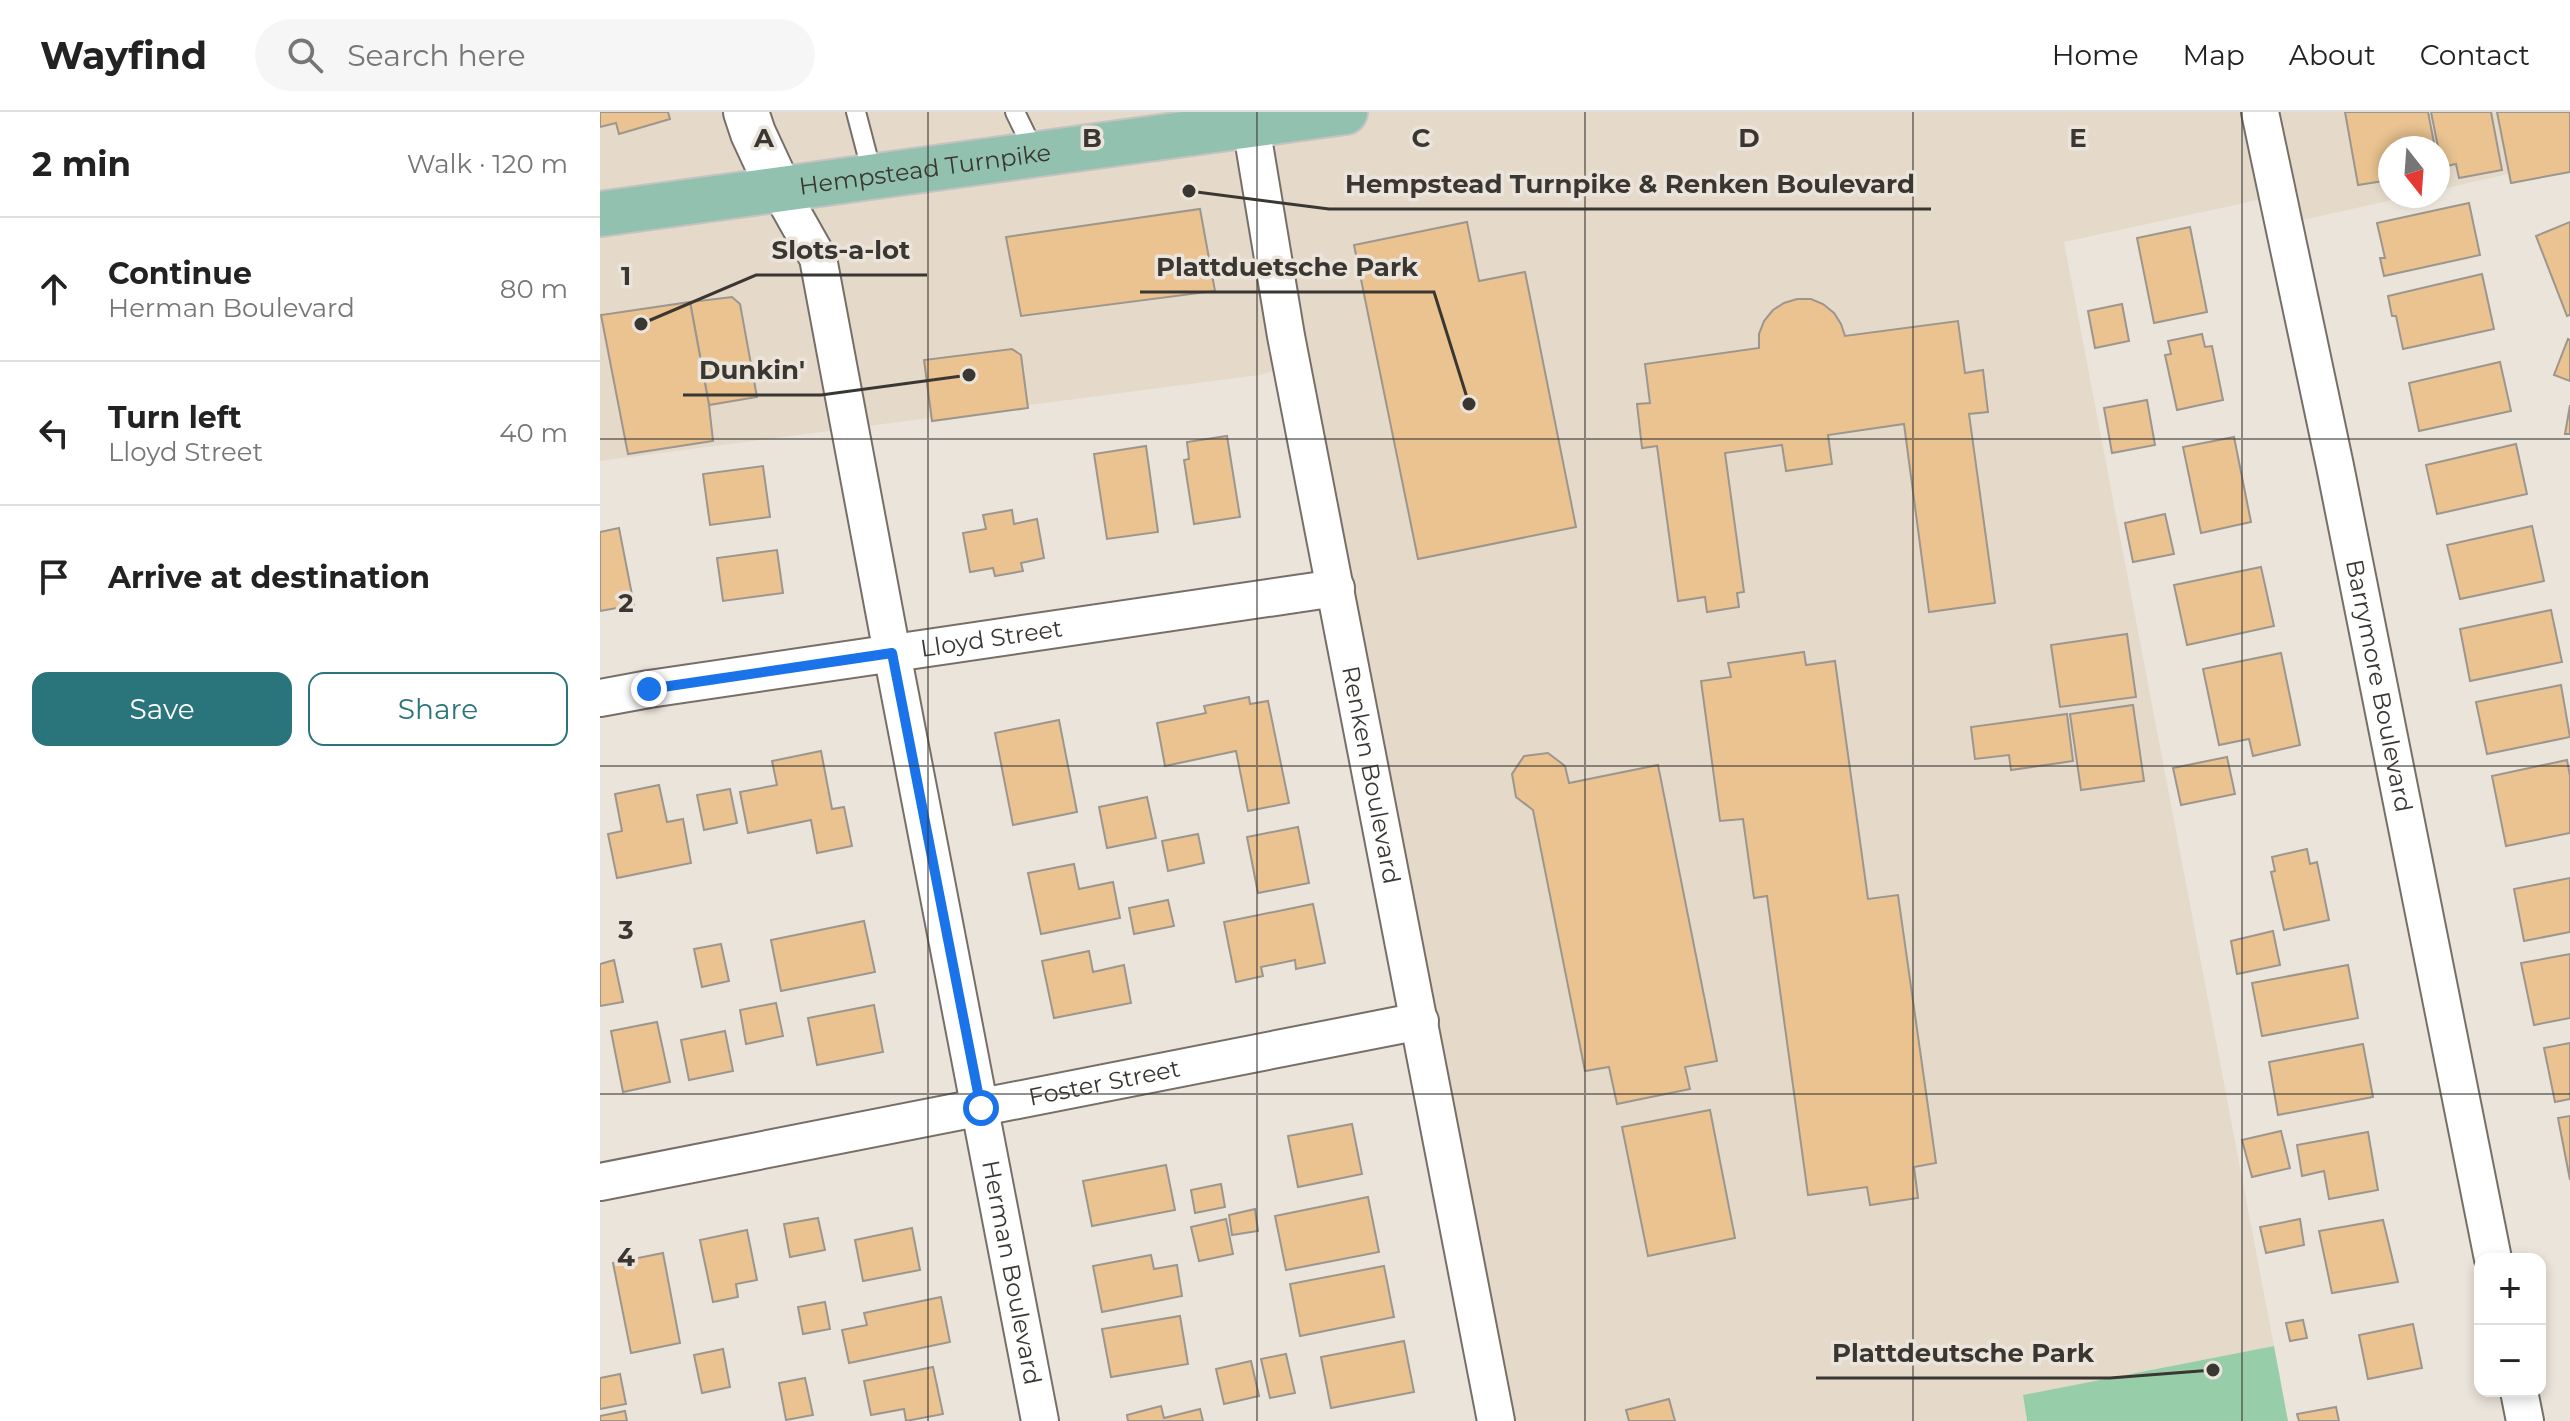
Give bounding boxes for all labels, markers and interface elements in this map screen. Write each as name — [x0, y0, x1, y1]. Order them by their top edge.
search box — [255, 19, 815, 91]
text: Wayfind — [40, 32, 207, 79]
icon: search — [283, 33, 327, 77]
text: Search here — [347, 37, 526, 74]
text: Home — [2052, 38, 2139, 72]
text: Map — [2183, 38, 2245, 72]
text: About — [2289, 38, 2376, 72]
text: Contact — [2420, 38, 2530, 72]
text: A — [753, 122, 775, 154]
text: B — [1082, 122, 1102, 154]
text: C — [1412, 122, 1431, 154]
text: D — [1738, 122, 1760, 154]
text: E — [2069, 122, 2087, 154]
north arrow — [2378, 136, 2450, 208]
street label: Hempstead Turnpike — [797, 137, 1053, 201]
text: 2 min — [32, 143, 131, 185]
text: Walk · 120 m — [407, 148, 568, 180]
callout: Hempstead Turnpike & Renken Boulevard — [1329, 159, 1931, 209]
text: Hempstead Turnpike & Renken Boulevard — [1345, 168, 1915, 200]
callout: Slots-a-lot — [756, 225, 927, 275]
text: Slots-a-lot — [772, 234, 910, 266]
callout: Plattduetsche Park — [1140, 242, 1434, 292]
text: Plattduetsche Park — [1156, 251, 1419, 283]
text: Continue — [108, 255, 252, 292]
text: 1 — [621, 260, 631, 292]
icon: ahead — [32, 267, 76, 311]
text: 80 m — [500, 273, 568, 305]
text: Herman Boulevard — [108, 292, 355, 324]
callout: Dunkin' — [683, 345, 821, 395]
text: Dunkin' — [699, 354, 805, 386]
text: Turn left — [108, 399, 241, 436]
icon: left — [32, 411, 76, 455]
text: 40 m — [499, 417, 568, 449]
text: Lloyd Street — [108, 436, 263, 468]
icon: arrive — [32, 555, 76, 599]
street label: Barrymore Boulevard — [2340, 557, 2419, 815]
text: Arrive at destination — [108, 559, 430, 596]
text: 2 — [618, 587, 634, 619]
street label: Lloyd Street — [919, 613, 1065, 663]
street label: Renken Boulevard — [1336, 663, 1407, 886]
route end — [631, 671, 667, 707]
button: Save — [32, 672, 292, 746]
button: Share — [308, 672, 568, 746]
text: 3 — [617, 914, 634, 946]
street label: Foster Street — [1026, 1053, 1183, 1112]
route start — [963, 1090, 999, 1126]
street label: Herman Boulevard — [976, 1158, 1048, 1387]
text: 4 — [617, 1241, 635, 1273]
map controls — [2474, 1253, 2546, 1397]
button: + — [2474, 1253, 2546, 1325]
button: − — [2474, 1325, 2546, 1397]
callout: Plattdeutsche Park — [1816, 1328, 2110, 1378]
text: Plattdeutsche Park — [1832, 1337, 2095, 1369]

